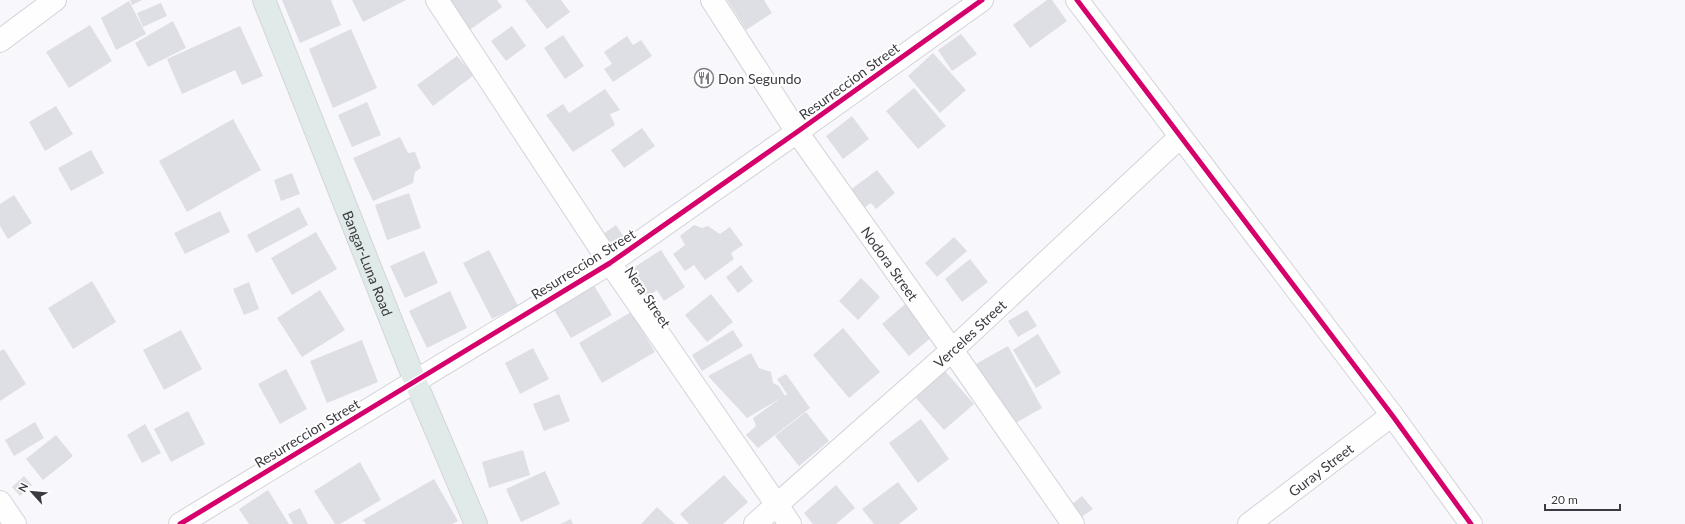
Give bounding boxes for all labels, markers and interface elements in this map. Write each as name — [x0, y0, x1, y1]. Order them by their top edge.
street label: Resurreccion Street — [796, 39, 902, 123]
restaurant icon: Don Segundo — [693, 67, 715, 89]
place label: Don Segundo — [718, 70, 802, 87]
street label: Bangar-Luna Road — [340, 208, 397, 318]
street label: Nodora Street — [858, 223, 922, 303]
street label: Resurreccion Street — [528, 225, 638, 303]
street label: Nera Street — [621, 263, 675, 331]
street label: Verceles Street — [930, 296, 1009, 371]
street label: Resurreccion Street — [251, 395, 363, 471]
street label: Guray Street — [1285, 439, 1356, 500]
north arrow — [12, 472, 52, 512]
text: N — [15, 481, 30, 494]
scale bar — [1545, 486, 1620, 512]
text: 20 m — [1551, 492, 1578, 507]

